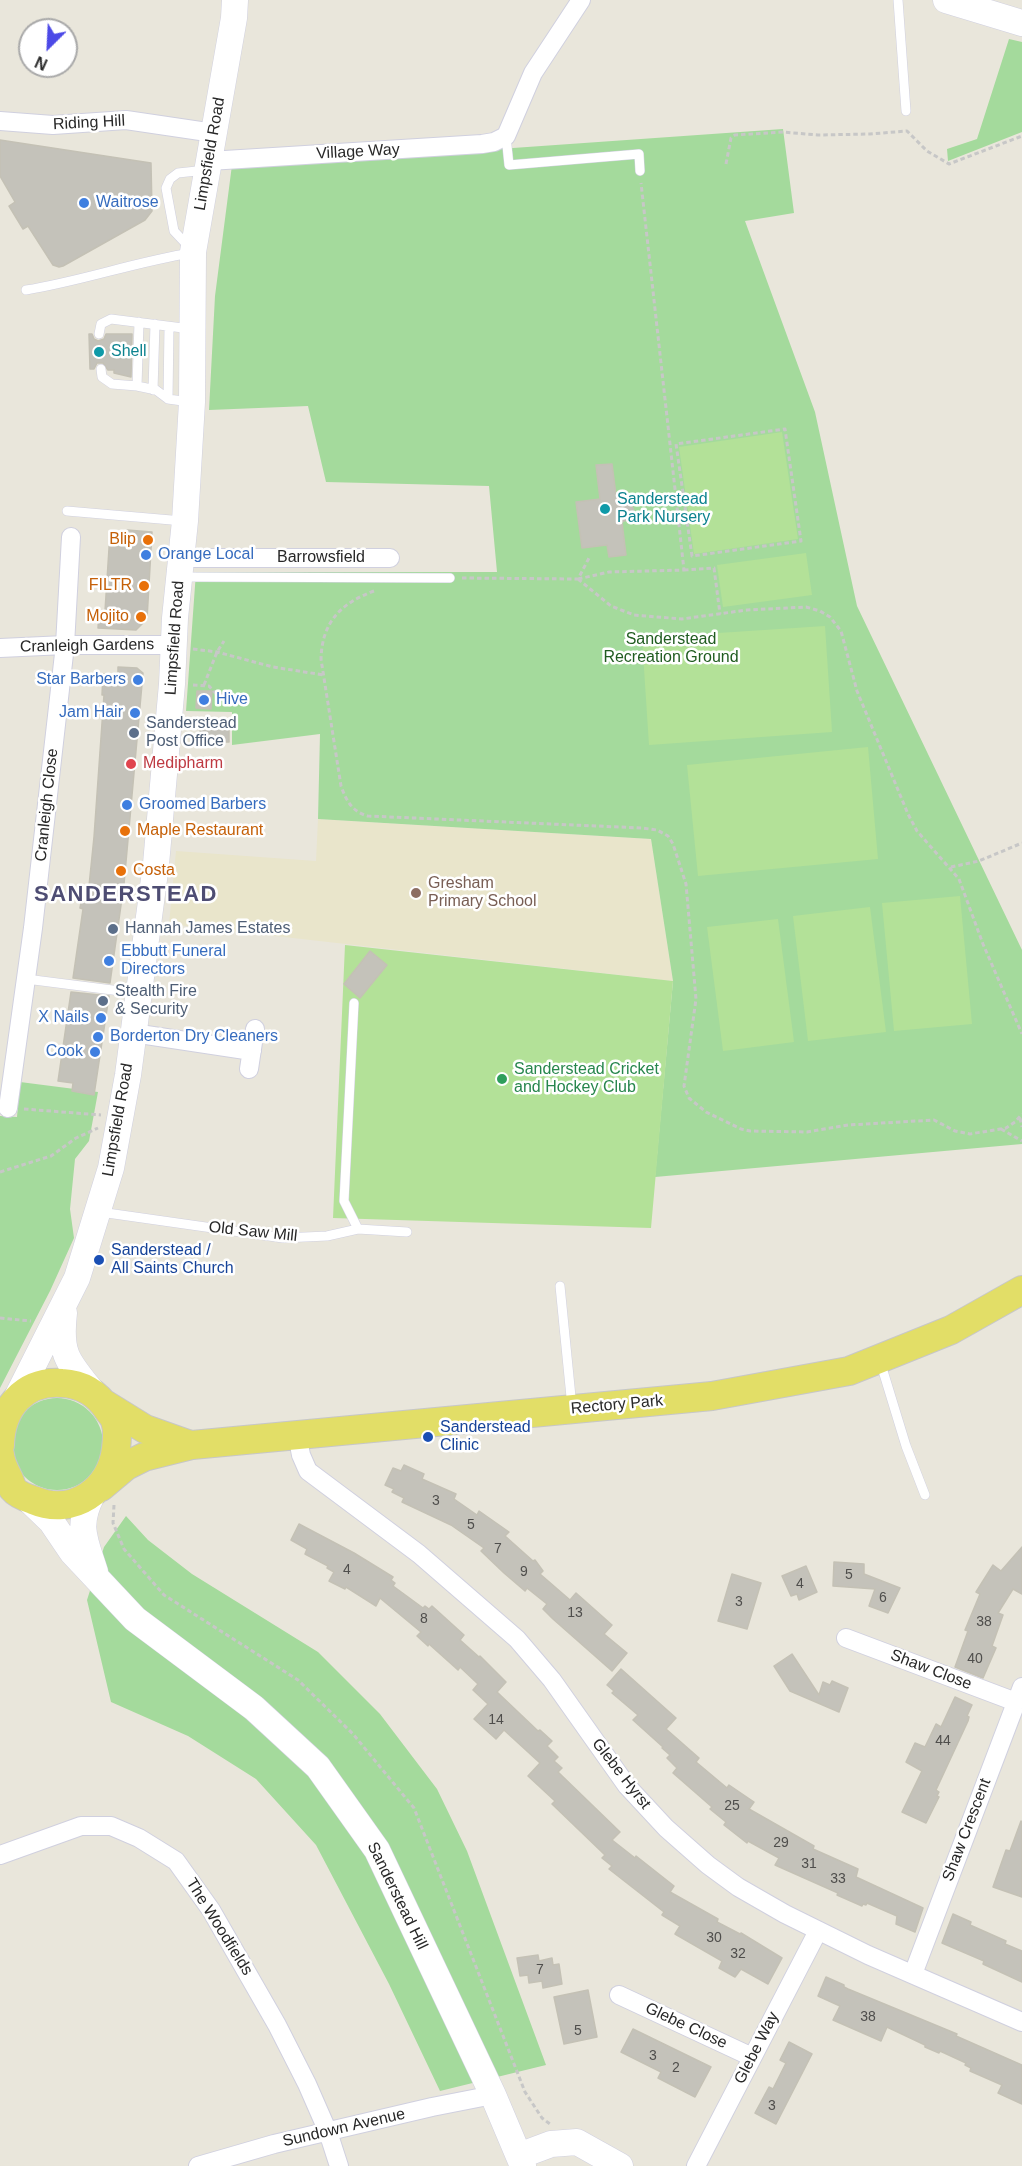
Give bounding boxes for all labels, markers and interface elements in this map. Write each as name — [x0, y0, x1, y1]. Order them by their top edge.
north arrow — [18, 18, 78, 78]
text: N — [33, 53, 50, 73]
street label: Limpsfield Road — [191, 96, 229, 212]
street label: Riding Hill — [53, 112, 125, 134]
street label: Village Way — [316, 140, 400, 164]
place label: Waitrose — [96, 193, 159, 213]
marker: Waitrose — [77, 196, 91, 210]
place label: Shell — [111, 342, 147, 362]
marker: Shell — [92, 345, 106, 359]
place label: Sanderstead Park Nursery — [617, 490, 710, 528]
marker: Sanderstead Park Nursery — [598, 502, 612, 516]
place label: Blip — [109, 530, 136, 550]
marker: Blip — [141, 533, 155, 547]
place label: Orange Local — [158, 545, 254, 565]
marker: Orange Local — [139, 548, 153, 562]
street label: Barrowsfield — [277, 548, 365, 568]
place label: FILTR — [89, 576, 132, 596]
marker: FILTR — [137, 579, 151, 593]
street label: Limpsfield Road — [161, 580, 189, 696]
place label: Mojito — [86, 607, 129, 627]
marker: Mojito — [134, 610, 148, 624]
park label: Sanderstead Recreation Ground — [603, 630, 739, 668]
street label: Cranleigh Gardens — [20, 635, 154, 657]
place label: Star Barbers — [36, 670, 126, 690]
marker: Star Barbers — [131, 673, 145, 687]
place label: Hive — [216, 690, 248, 710]
marker: Hive — [197, 693, 211, 707]
place label: Jam Hair — [59, 703, 123, 723]
marker: Jam Hair — [128, 706, 142, 720]
place label: Sanderstead Post Office — [146, 714, 237, 752]
marker: Sanderstead Post Office — [127, 726, 141, 740]
street label: Cranleigh Close — [32, 747, 62, 863]
place label: Medipharm — [143, 754, 223, 774]
marker: Medipharm — [124, 757, 138, 771]
place label: Groomed Barbers — [139, 795, 266, 815]
marker: Groomed Barbers — [120, 798, 134, 812]
place label: Maple Restaurant — [137, 821, 263, 841]
marker: Maple Restaurant — [118, 824, 132, 838]
place label: Costa — [133, 861, 175, 881]
marker: Costa — [114, 864, 128, 878]
place label: Gresham Primary School — [428, 874, 536, 912]
district label: SANDERSTEAD — [34, 882, 218, 908]
marker: Gresham Primary School — [409, 886, 423, 900]
place label: Hannah James Estates — [125, 919, 290, 939]
marker: Hannah James Estates — [106, 922, 120, 936]
place label: Ebbutt Funeral Directors — [121, 942, 226, 980]
marker: Ebbutt Funeral Directors — [102, 954, 116, 968]
place label: Stealth Fire & Security — [115, 982, 197, 1020]
marker: Stealth Fire & Security — [96, 994, 110, 1008]
place label: X Nails — [38, 1008, 89, 1028]
marker: X Nails — [94, 1011, 108, 1025]
place label: Borderton Dry Cleaners — [110, 1027, 278, 1047]
marker: Borderton Dry Cleaners — [91, 1030, 105, 1044]
place label: Cook — [46, 1042, 83, 1062]
marker: Cook — [88, 1045, 102, 1059]
place label: Sanderstead Cricket and Hockey Club — [514, 1060, 659, 1098]
street label: Limpsfield Road — [99, 1062, 137, 1178]
marker: Sanderstead Cricket and Hockey Club — [495, 1072, 509, 1086]
street label: Old Saw Mill — [208, 1218, 298, 1246]
place label: Sanderstead / All Saints Church — [111, 1241, 234, 1279]
marker: Sanderstead / All Saints Church — [92, 1253, 106, 1267]
street label: Rectory Park — [570, 1391, 664, 1419]
place label: Sanderstead Clinic — [440, 1418, 531, 1456]
marker: Sanderstead Clinic — [421, 1430, 435, 1444]
house number: 3 — [432, 1493, 440, 1509]
house number: 5 — [467, 1517, 475, 1533]
house number: 7 — [494, 1541, 502, 1557]
house number: 4 — [343, 1562, 351, 1578]
house number: 9 — [520, 1564, 528, 1580]
house number: 5 — [845, 1567, 853, 1583]
house number: 4 — [796, 1576, 804, 1592]
house number: 6 — [879, 1590, 887, 1606]
house number: 3 — [735, 1594, 743, 1610]
house number: 13 — [567, 1605, 583, 1621]
house number: 8 — [420, 1611, 428, 1627]
house number: 38 — [976, 1614, 992, 1630]
street label: Shaw Close — [888, 1646, 974, 1694]
house number: 40 — [967, 1651, 983, 1667]
house number: 14 — [488, 1712, 504, 1728]
house number: 44 — [935, 1733, 951, 1749]
street label: Glebe Hyrst — [587, 1735, 655, 1813]
street label: Shaw Crescent — [939, 1776, 995, 1884]
house number: 25 — [724, 1798, 740, 1814]
house number: 29 — [773, 1835, 789, 1851]
street label: Sanderstead Hill — [363, 1839, 431, 1953]
house number: 31 — [801, 1856, 817, 1872]
house number: 33 — [830, 1871, 846, 1887]
street label: The Woodfields — [181, 1875, 257, 1979]
house number: 30 — [706, 1930, 722, 1946]
house number: 32 — [730, 1946, 746, 1962]
house number: 7 — [536, 1962, 544, 1978]
street label: Glebe Close — [642, 1999, 730, 2053]
street label: Glebe Way — [731, 2009, 783, 2087]
house number: 38 — [860, 2009, 876, 2025]
house number: 5 — [574, 2023, 582, 2039]
house number: 3 — [649, 2048, 657, 2064]
house number: 2 — [672, 2060, 680, 2076]
house number: 3 — [768, 2098, 776, 2114]
street label: Sundown Avenue — [281, 2105, 407, 2151]

